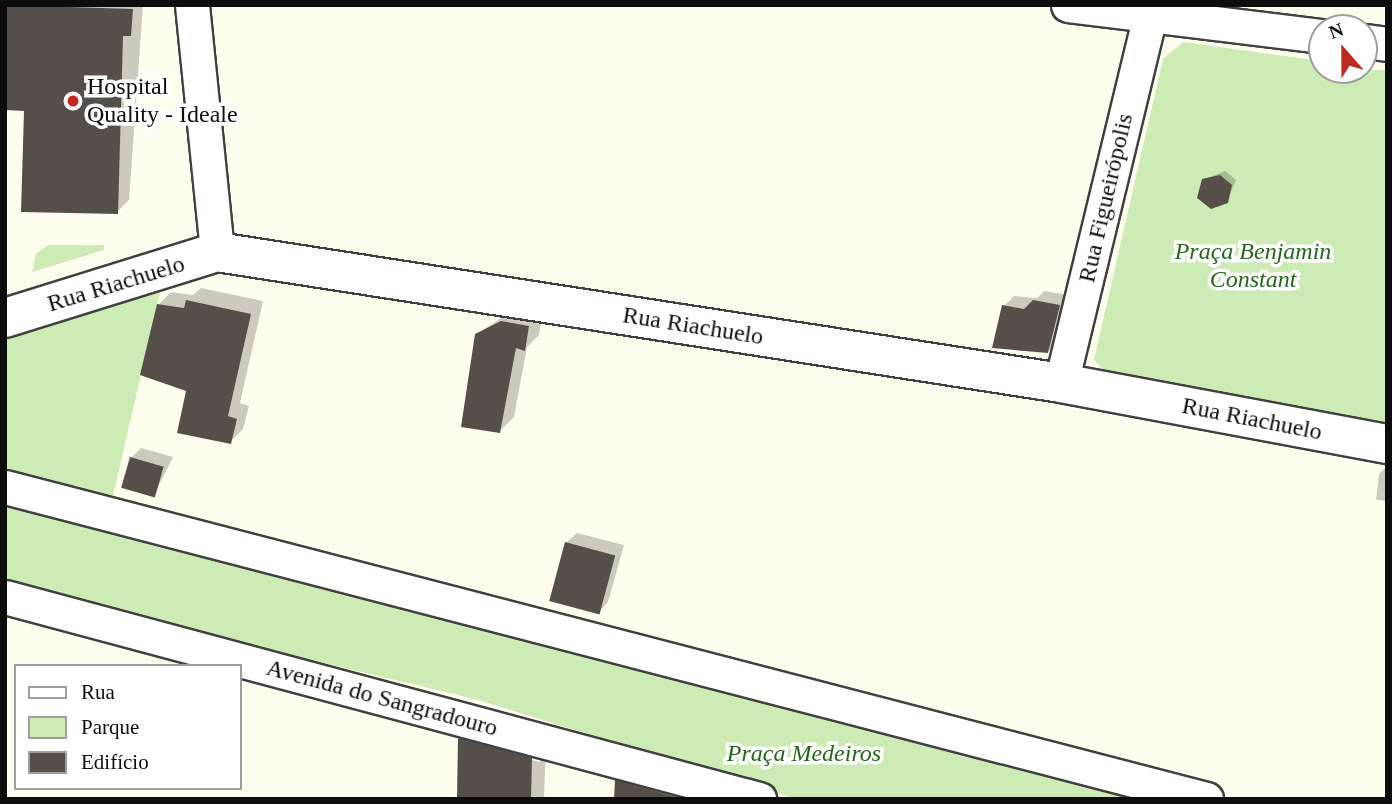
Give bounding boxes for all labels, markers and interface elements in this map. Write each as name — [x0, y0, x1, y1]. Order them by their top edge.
north arrow — [1308, 14, 1378, 84]
text: N — [1326, 19, 1346, 43]
place label: Hospital Quality - Ideale — [87, 73, 238, 129]
marker: Hospital Quality - Ideale — [65, 93, 81, 109]
street label: Rua Figueirópolis — [1073, 111, 1139, 285]
park label: Praça Benjamin Constant — [1175, 238, 1331, 294]
street label: Rua Riachuelo — [44, 249, 188, 319]
street label: Rua Riachuelo — [621, 301, 765, 351]
street label: Rua Riachuelo — [1180, 391, 1324, 447]
street label: Avenida do Sangradouro — [263, 653, 501, 743]
legend — [14, 664, 242, 790]
text: Rua — [81, 680, 115, 704]
text: Parque — [81, 715, 139, 739]
park label: Praça Medeiros — [727, 740, 881, 768]
text: Edifício — [81, 750, 149, 774]

